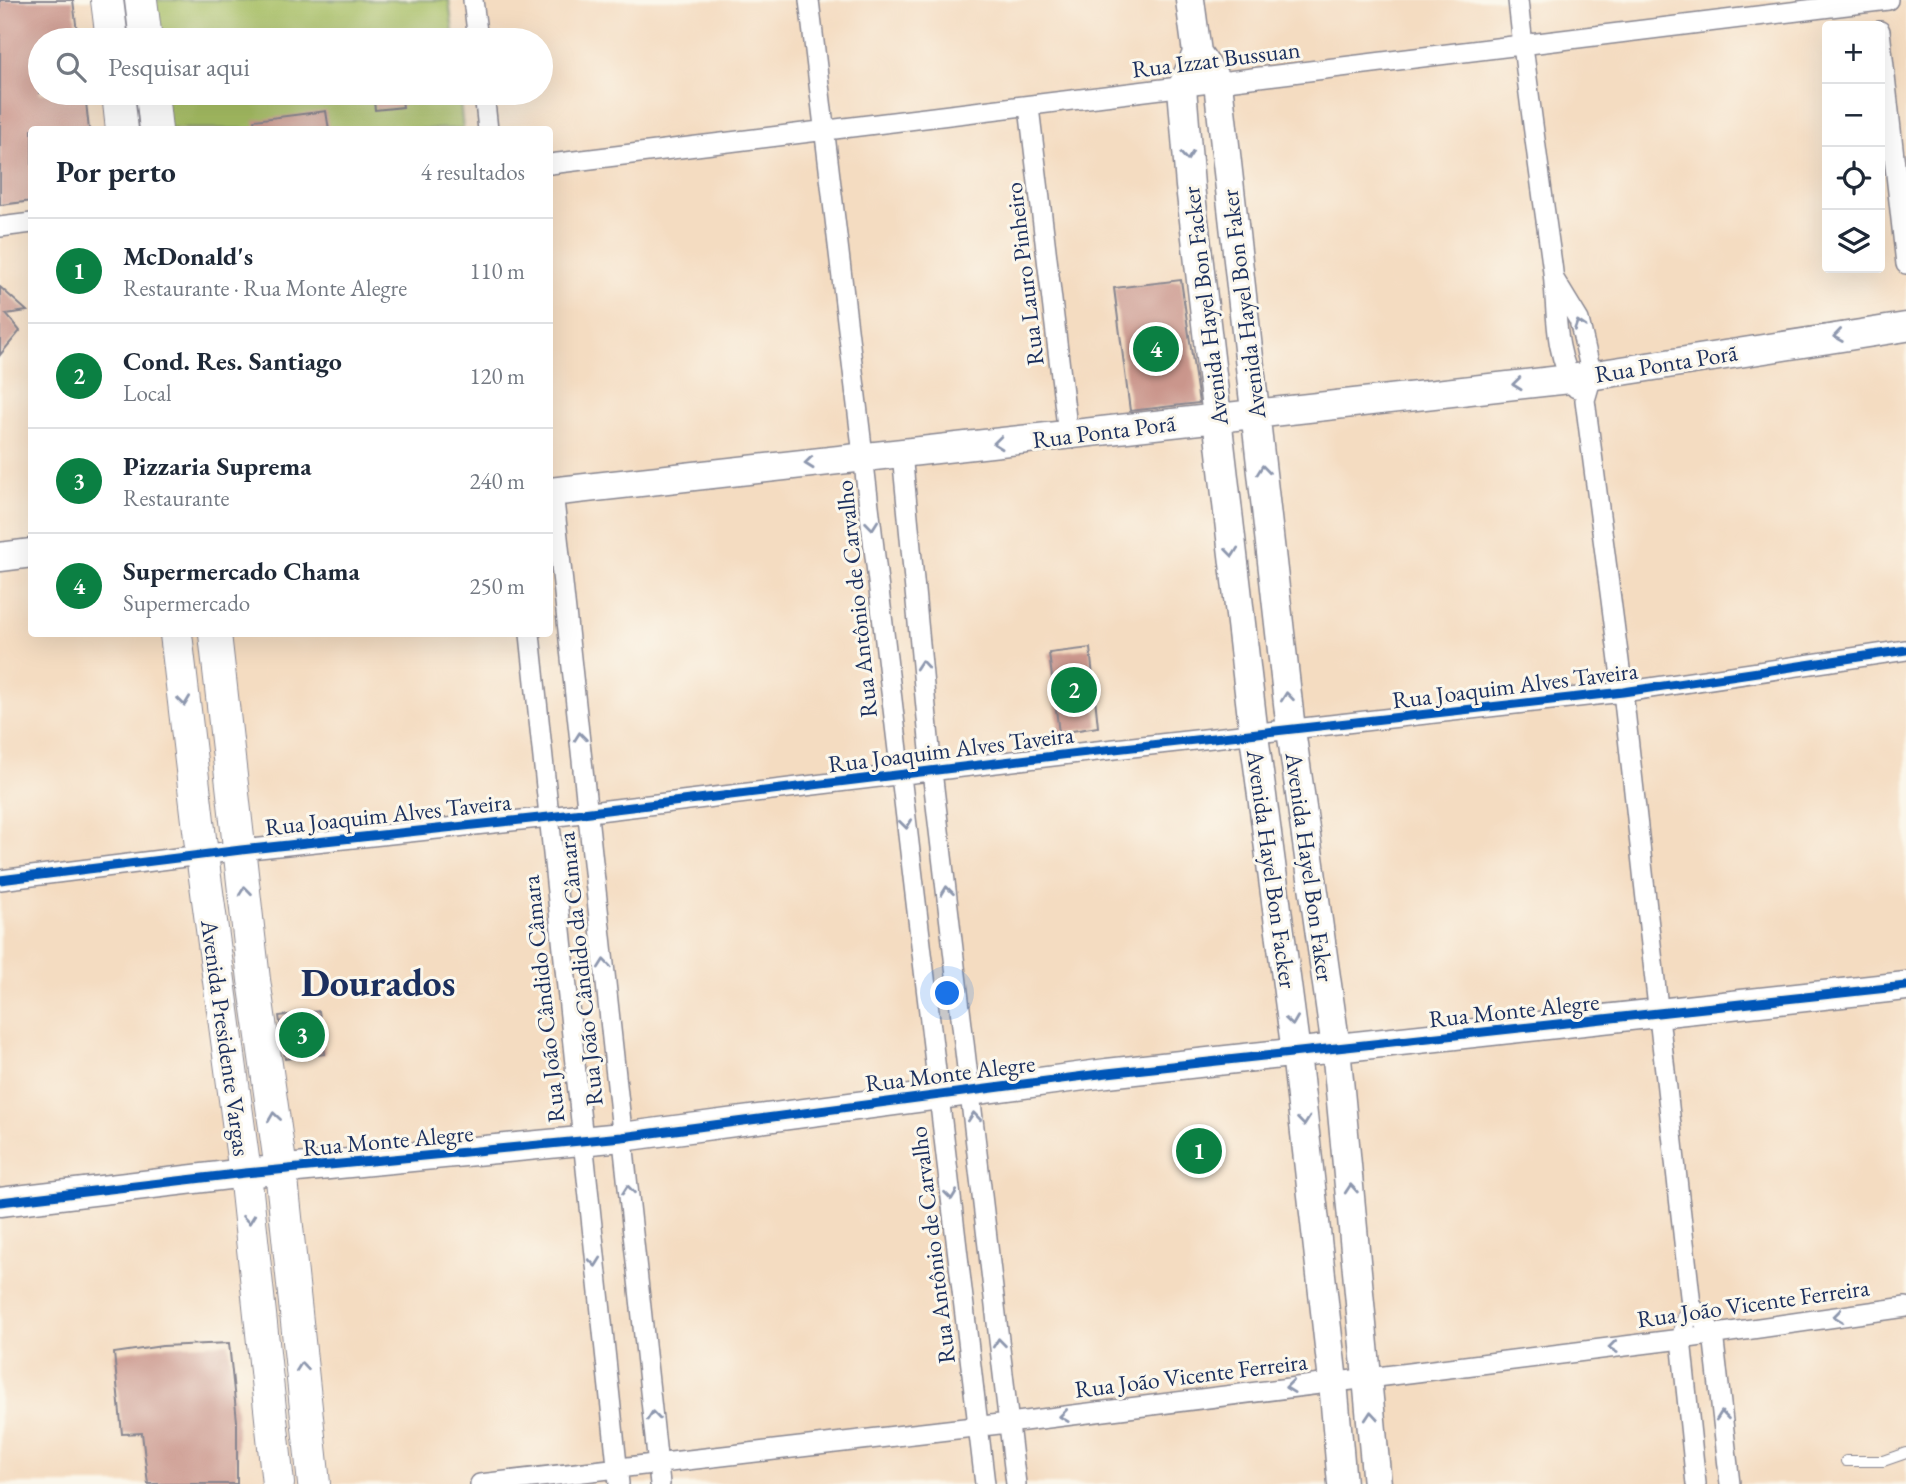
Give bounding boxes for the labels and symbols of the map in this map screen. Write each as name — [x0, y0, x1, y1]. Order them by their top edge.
street label: Rua Izzat Bussuan — [1130, 33, 1302, 85]
one-way arrow — [1179, 150, 1194, 161]
street label: Rua Lauro Pinheiro — [997, 180, 1051, 367]
street label: Avenida Hayel Bon Facker — [1175, 185, 1235, 428]
street label: Avenida Hayel Bon Faker — [1214, 187, 1273, 422]
one-way arrow — [1573, 319, 1587, 331]
pin: 4 — [1133, 323, 1179, 375]
one-way arrow — [1833, 329, 1844, 344]
street label: Rua Ponta Porã — [1592, 336, 1740, 390]
one-way arrow — [1511, 377, 1522, 392]
street label: Rua Ponta Porã — [1031, 407, 1178, 455]
one-way arrow — [993, 435, 1004, 450]
one-way arrow — [804, 455, 815, 470]
one-way arrow — [1256, 465, 1271, 476]
street label: Rua Antônio de Carvalho — [828, 479, 884, 719]
one-way arrow — [864, 519, 879, 530]
one-way arrow — [1224, 547, 1239, 558]
street label: Rua Joaquim Alves Taveira — [1390, 654, 1640, 715]
one-way arrow — [915, 659, 930, 670]
pin: 2 — [1051, 664, 1097, 716]
one-way arrow — [1280, 691, 1295, 702]
one-way arrow — [176, 696, 191, 707]
street label: Rua Joaquim Alves Taveira — [826, 718, 1076, 779]
one-way arrow — [573, 732, 588, 743]
street label: Avenida Hayel Bon Facker — [1240, 747, 1304, 990]
street label: Avenida Hayel Bon Faker — [1278, 749, 1341, 984]
street label: Rua Joaquim Alves Taveira — [263, 786, 513, 842]
one-way arrow — [898, 818, 913, 829]
street label: Rua João Cândido da Câmara — [550, 830, 610, 1107]
street label: Rua João Cândido Câmara — [515, 873, 571, 1124]
one-way arrow — [238, 886, 253, 897]
one-way arrow — [939, 886, 954, 897]
street label: Avenida Presidente Vargas — [194, 917, 258, 1158]
district label: Dourados — [301, 958, 455, 1007]
one-way arrow — [597, 958, 612, 970]
your location — [930, 976, 964, 1010]
street label: Rua Monte Alegre — [1427, 986, 1601, 1034]
pin: 3 — [279, 1009, 325, 1061]
one-way arrow — [1284, 1015, 1299, 1027]
street label: Rua Monte Alegre — [863, 1047, 1037, 1099]
one-way arrow — [266, 1111, 281, 1123]
one-way arrow — [966, 1111, 981, 1123]
one-way arrow — [1296, 1115, 1311, 1127]
street label: Rua Monte Alegre — [301, 1117, 475, 1163]
street label: Rua Antônio de Carvalho — [902, 1125, 962, 1365]
pin: 1 — [1176, 1125, 1222, 1177]
one-way arrow — [621, 1184, 636, 1195]
one-way arrow — [1344, 1184, 1359, 1195]
one-way arrow — [943, 1190, 958, 1201]
one-way arrow — [242, 1213, 257, 1224]
one-way arrow — [588, 1256, 603, 1268]
street label: Rua João Vicente Ferreira — [1635, 1271, 1872, 1335]
one-way arrow — [1832, 1308, 1844, 1323]
one-way arrow — [992, 1337, 1007, 1348]
one-way arrow — [1607, 1340, 1619, 1355]
street label: Rua João Vicente Ferreira — [1073, 1345, 1310, 1405]
one-way arrow — [295, 1362, 310, 1373]
one-way arrow — [1284, 1380, 1296, 1395]
one-way arrow — [1058, 1409, 1070, 1424]
one-way arrow — [646, 1410, 661, 1421]
one-way arrow — [1364, 1410, 1379, 1421]
one-way arrow — [1715, 1410, 1730, 1421]

